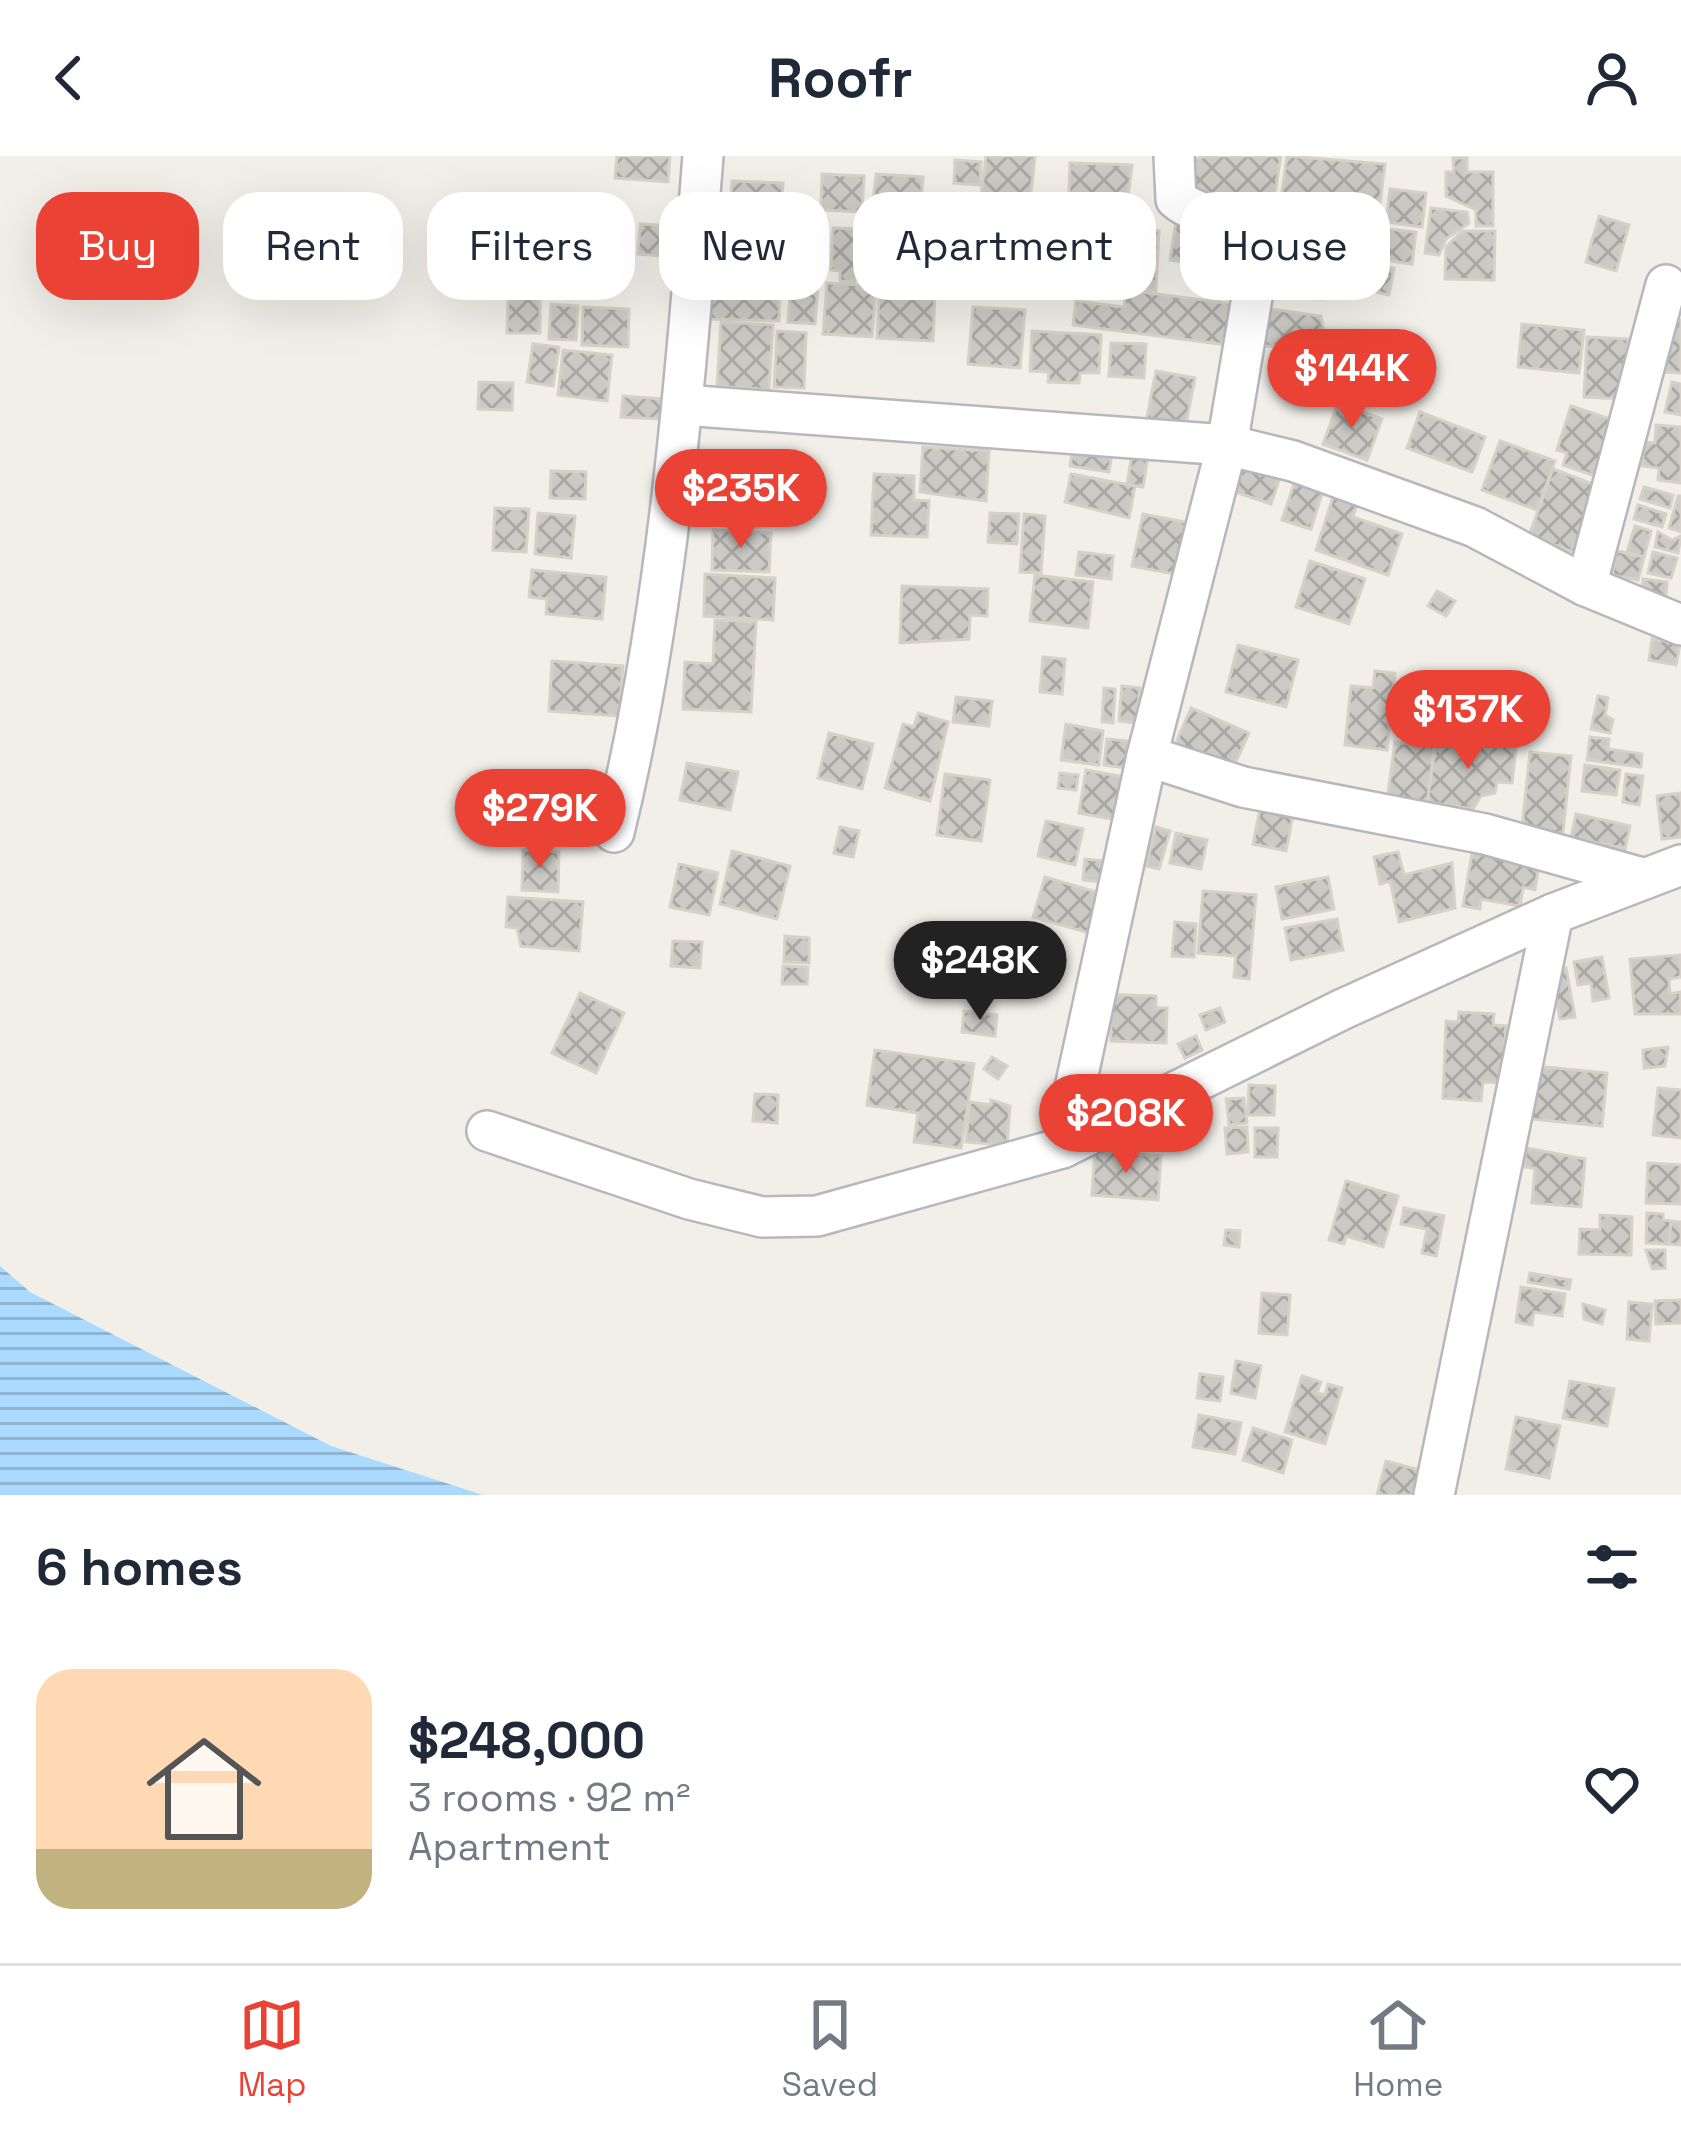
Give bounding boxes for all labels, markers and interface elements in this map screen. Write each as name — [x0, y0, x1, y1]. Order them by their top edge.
text: Roofr — [768, 44, 913, 113]
icon: back — [36, 45, 102, 111]
icon: person — [1579, 45, 1645, 111]
chip: Buy — [36, 192, 199, 300]
chip: Rent — [223, 192, 403, 300]
chip: Filters — [427, 192, 635, 300]
chip: New — [659, 192, 829, 300]
chip: Apartment — [853, 192, 1156, 300]
chip: House — [1180, 192, 1390, 300]
pin: $144K — [1268, 329, 1436, 431]
text: $144K — [1294, 343, 1410, 392]
pin: $235K — [657, 449, 825, 551]
text: $235K — [682, 463, 800, 512]
pin: $137K — [1384, 670, 1552, 772]
text: $137K — [1413, 684, 1524, 733]
pin: $279K — [456, 769, 624, 871]
text: $279K — [482, 783, 598, 832]
pin: $248K — [896, 921, 1064, 1023]
text: $248K — [921, 935, 1039, 984]
pin: $208K — [1042, 1074, 1210, 1176]
text: $208K — [1066, 1088, 1186, 1137]
icon: filters — [1579, 1534, 1645, 1600]
text: 6 homes — [36, 1535, 243, 1600]
text: $248,000 — [408, 1708, 645, 1773]
icon: home — [132, 1717, 276, 1861]
icon: heart — [1579, 1756, 1645, 1822]
text: 3 rooms · 92 m² — [408, 1773, 690, 1822]
text: Apartment — [408, 1822, 611, 1871]
tab: Map — [238, 1992, 306, 2106]
tab: Saved — [782, 1992, 878, 2106]
tab: Home — [1353, 1992, 1443, 2106]

